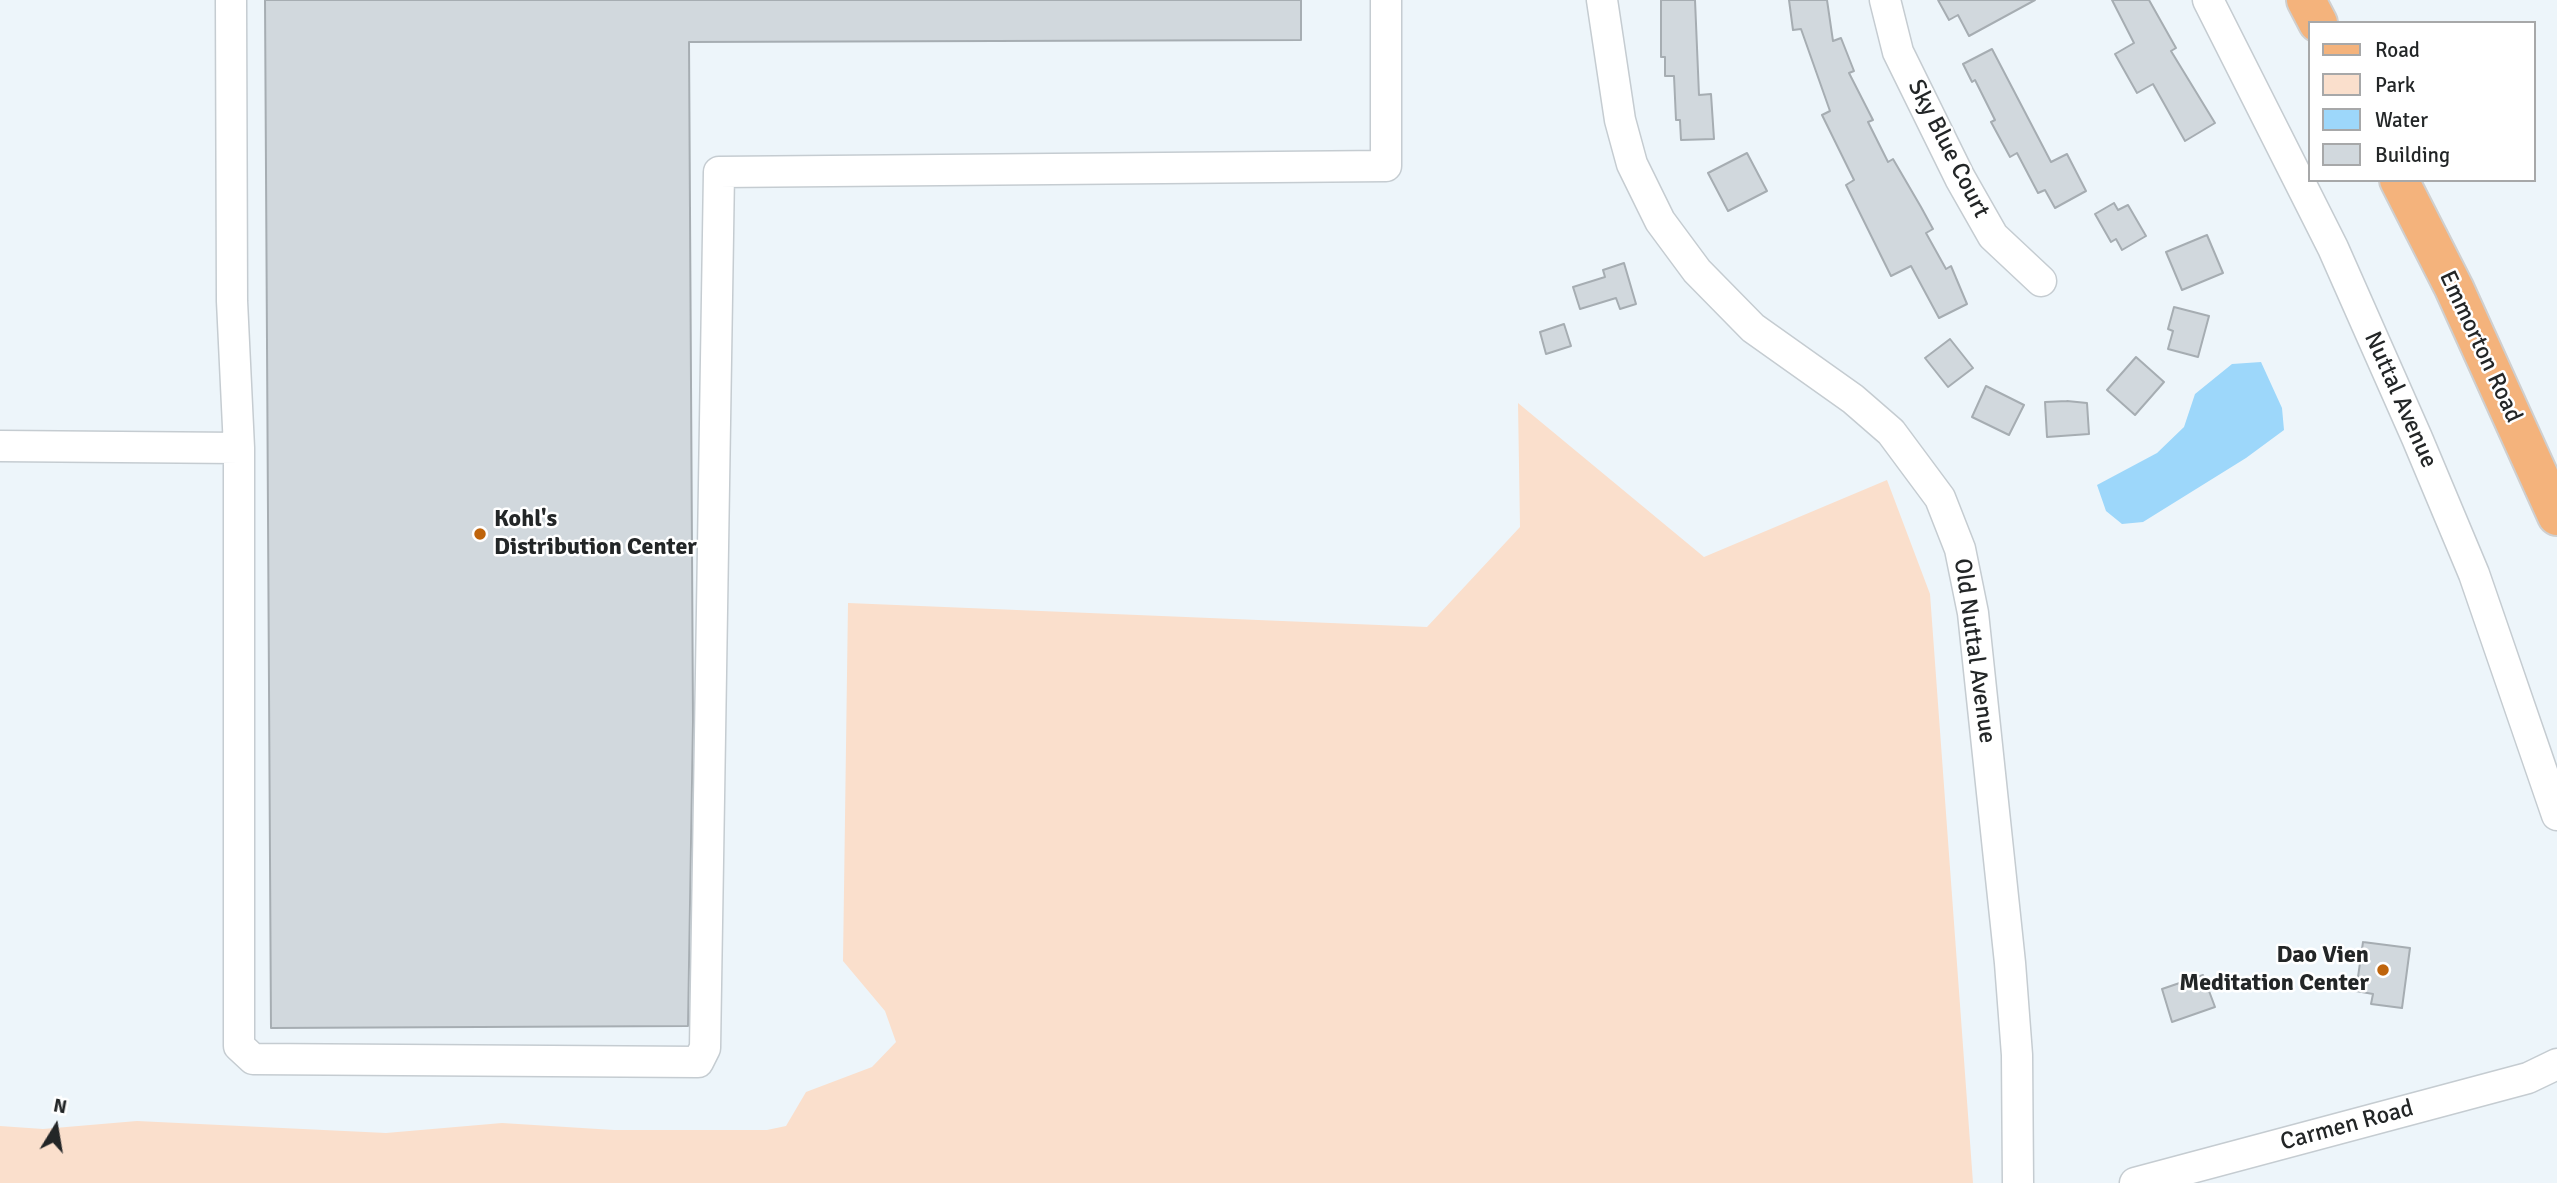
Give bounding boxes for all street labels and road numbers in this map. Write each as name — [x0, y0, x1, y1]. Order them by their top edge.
street label: Sky Blue Court — [1901, 75, 1995, 223]
street label: Emmorton Road — [2432, 267, 2528, 427]
street label: Nuttal Avenue — [2357, 328, 2443, 472]
street label: Old Nuttal Avenue — [1947, 557, 2001, 745]
street label: Carmen Road — [2277, 1094, 2417, 1158]

